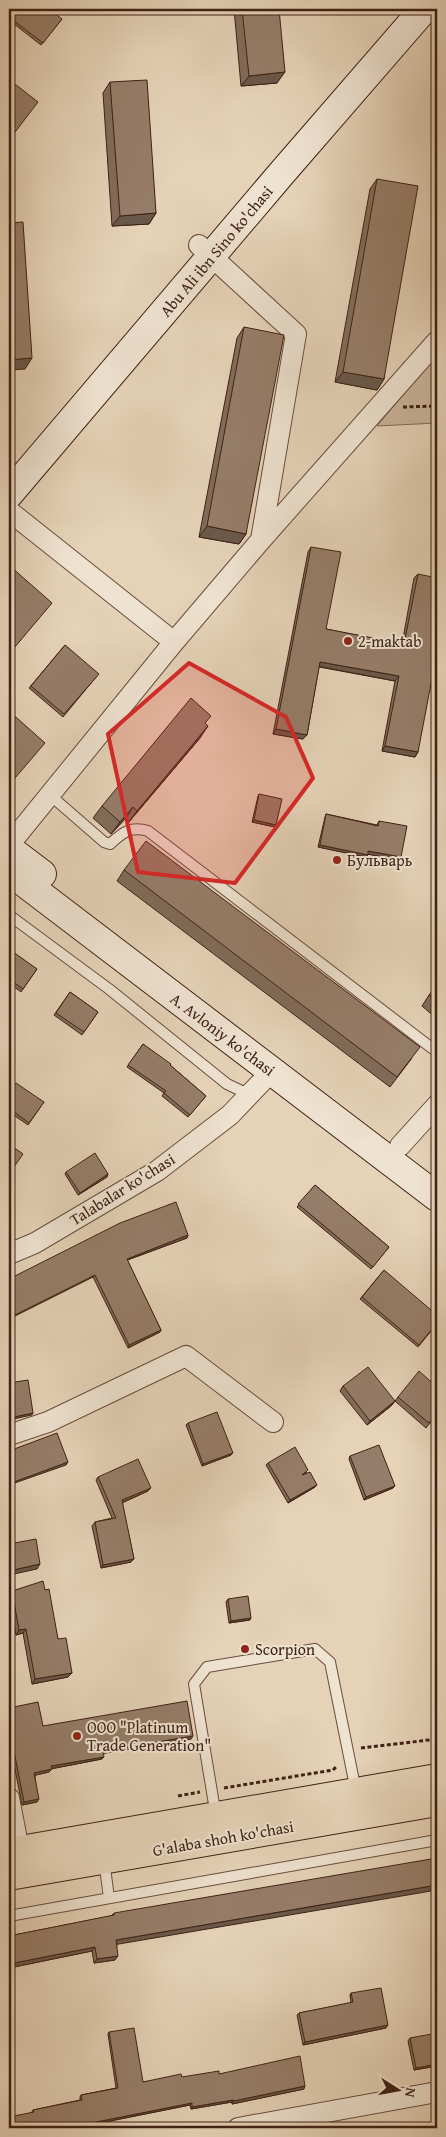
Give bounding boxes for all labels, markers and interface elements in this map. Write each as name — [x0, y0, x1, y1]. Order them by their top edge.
street label: Abu Ali ibn Sino ko'chasi — [154, 180, 279, 322]
place label: 2-maktab — [358, 629, 421, 653]
marker: 2-maktab — [342, 635, 354, 647]
place label: Бульварь — [347, 848, 413, 872]
marker: Бульварь — [331, 854, 343, 866]
street label: A. Avloniy ko'chasi — [165, 987, 281, 1082]
street label: Talabalar ko'chasi — [65, 1147, 180, 1231]
place label: Scorpion — [255, 1637, 315, 1661]
marker: Scorpion — [239, 1643, 251, 1655]
place label: OOO "Platinum Trade Generation" — [87, 1715, 211, 1757]
marker: OOO "Platinum Trade Generation" — [71, 1730, 83, 1742]
street label: G'alaba shoh ko'chasi — [151, 1814, 296, 1862]
north arrow — [374, 2064, 424, 2114]
text: N — [400, 2086, 421, 2100]

